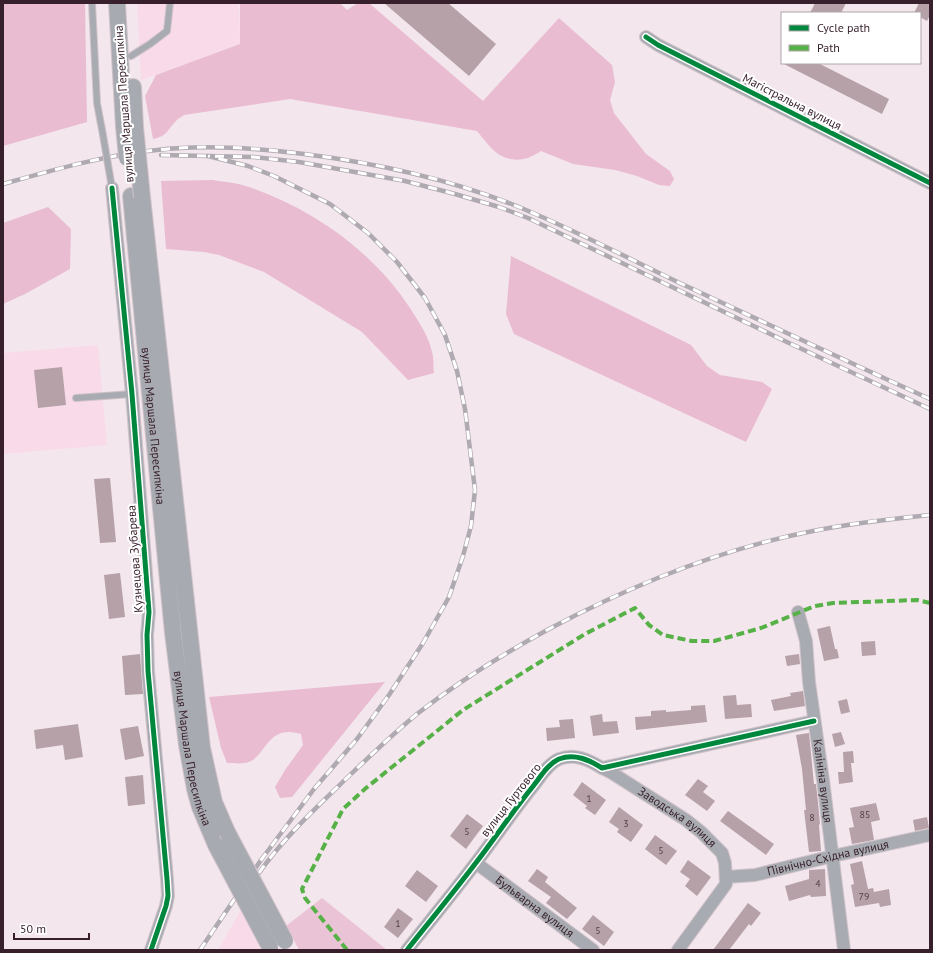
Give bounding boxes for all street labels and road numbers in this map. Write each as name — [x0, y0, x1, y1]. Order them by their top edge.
street label: вулиця Маршала Пересипкіна — [111, 25, 136, 183]
street label: Магістральна вулиця — [740, 70, 844, 133]
street label: вулиця Маршала Пересипкіна — [139, 347, 169, 505]
street label: Кузнецова Зубарева — [123, 505, 146, 613]
street label: вулиця Маршала Пересипкіна — [171, 670, 215, 828]
street label: Калініна вулиця — [810, 738, 836, 823]
street label: вулиця Гуртового — [477, 760, 544, 840]
street label: Заводська вулиця — [635, 783, 720, 850]
street label: Північно-Східна вулиця — [765, 836, 890, 879]
street label: Бульварна вулиця — [493, 872, 577, 940]

